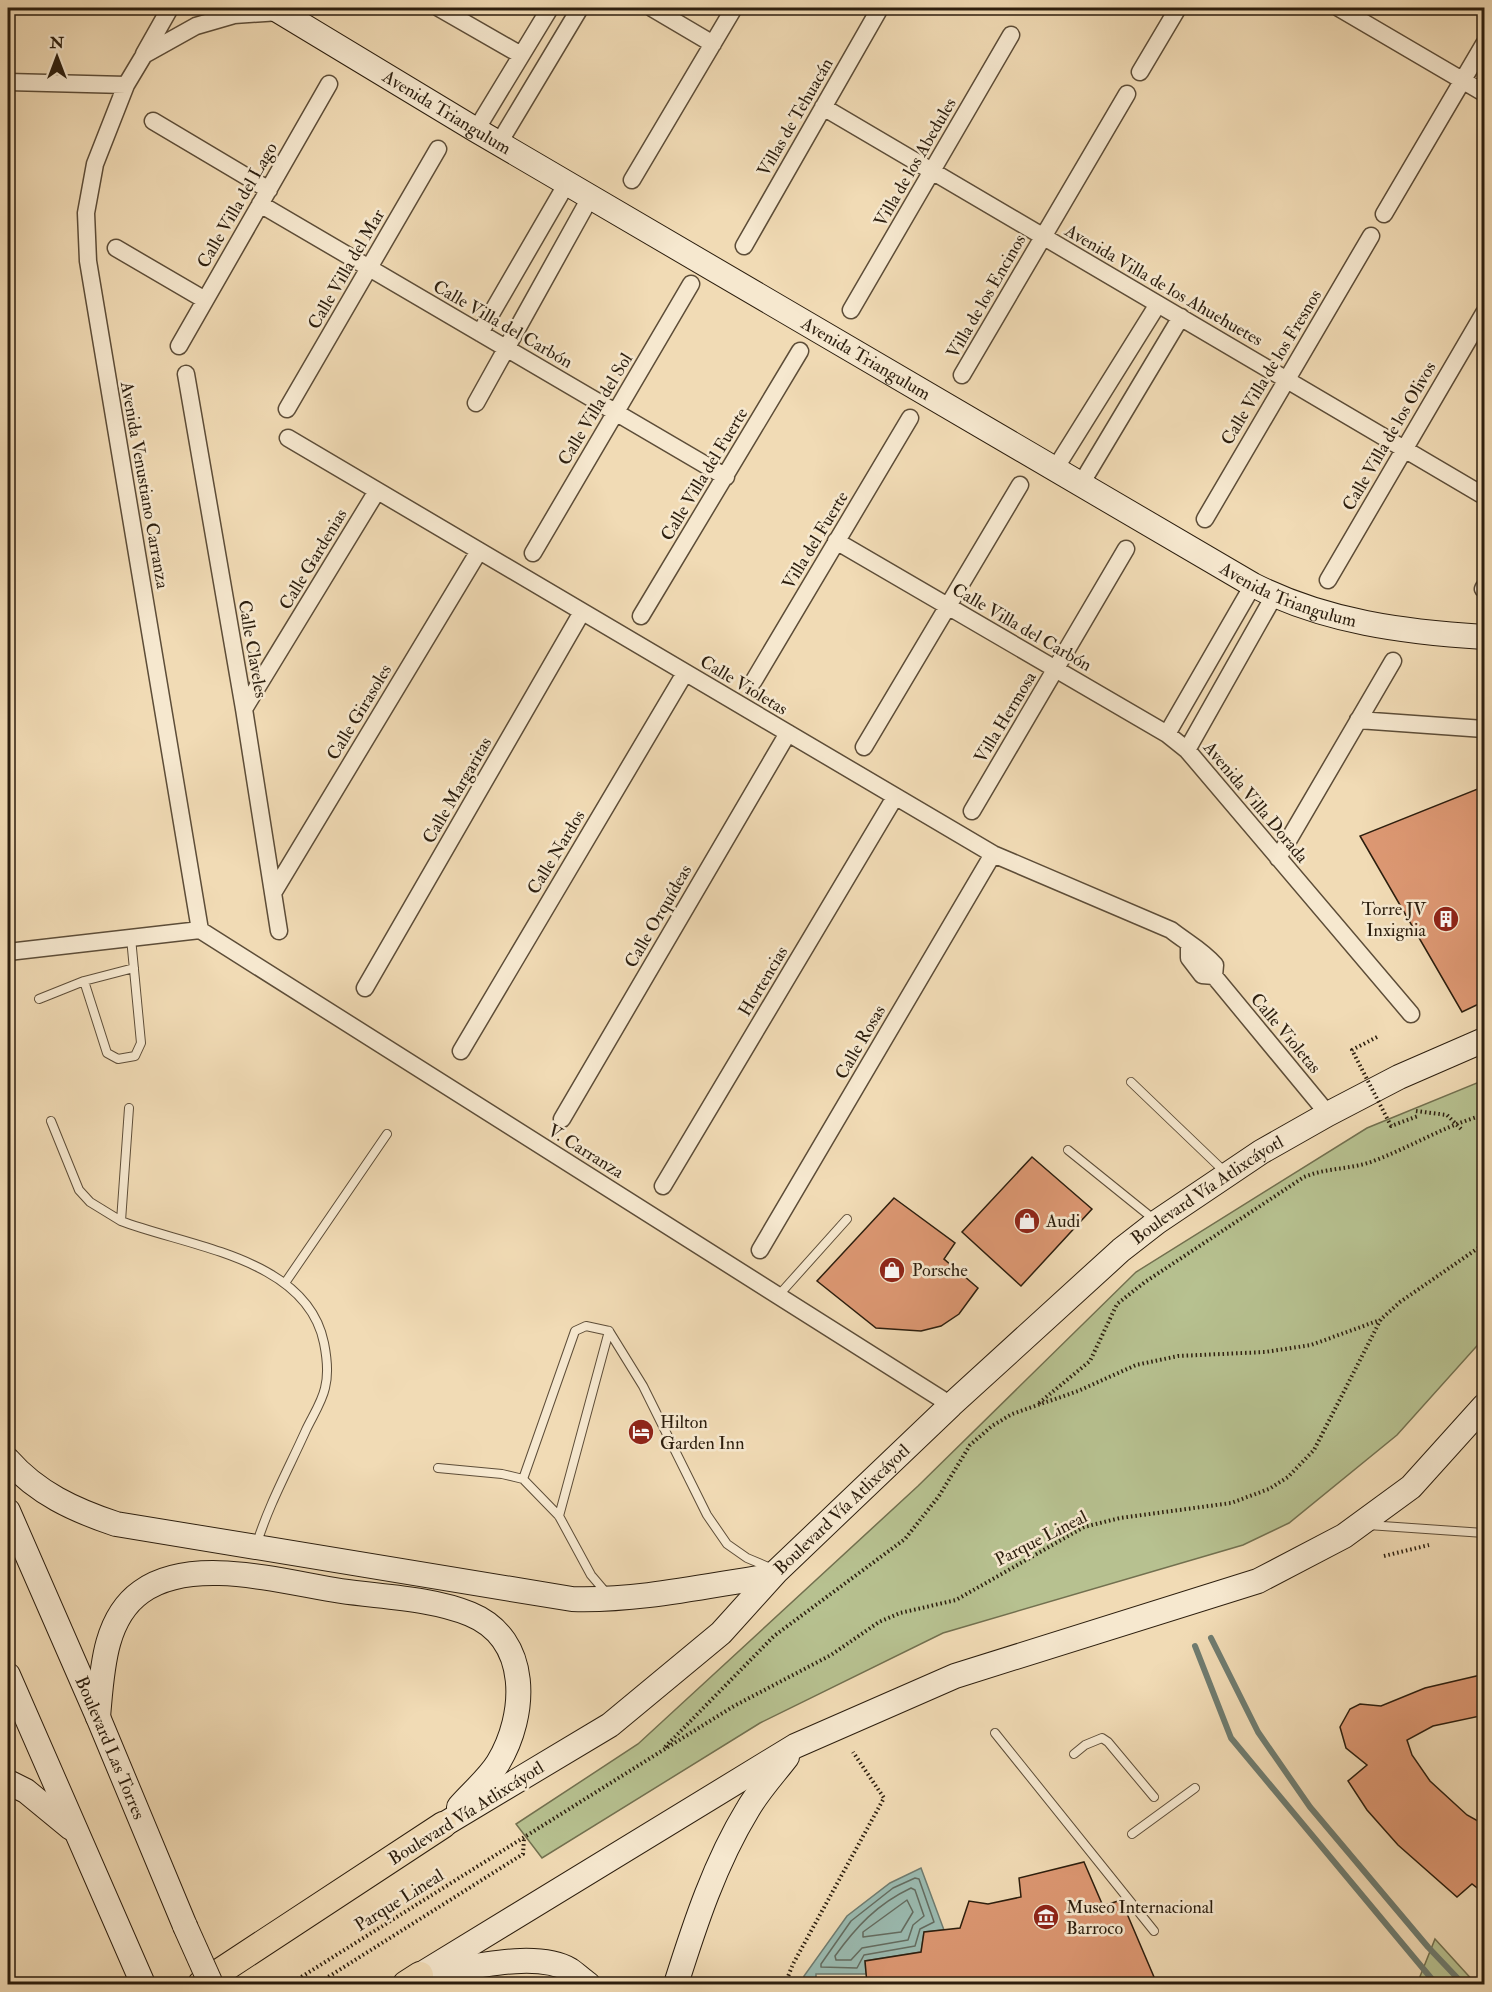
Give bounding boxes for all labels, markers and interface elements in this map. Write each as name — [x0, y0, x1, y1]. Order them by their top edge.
north arrow — [27, 27, 87, 87]
text: N — [49, 33, 65, 53]
street label: Villas de Tehuacán — [752, 54, 839, 181]
street label: Avenida Triangulum — [377, 65, 515, 160]
street label: Villa de los Abedules — [869, 94, 962, 231]
street label: Calle Villa del Lago — [192, 138, 283, 272]
street label: Calle Villa del Mar — [303, 205, 390, 333]
street label: Avenida Villa de los Ahuehuetes — [1060, 219, 1267, 352]
street label: Villa de los Encinos — [942, 230, 1031, 362]
street label: Calle Villa del Carbón — [429, 275, 577, 374]
street label: Calle Villa de los Fresnos — [1216, 285, 1327, 449]
street label: Avenida Triangulum — [796, 312, 935, 406]
street label: Calle Villa del Sol — [553, 349, 638, 470]
street label: Calle Villa de los Olivos — [1337, 358, 1442, 515]
street label: Avenida Venustiano Carranza — [115, 379, 174, 591]
street label: Calle Villa del Fuerte — [656, 403, 754, 545]
street label: Villa del Fuerte — [777, 487, 854, 594]
street label: Calle Gardenias — [274, 504, 353, 614]
street label: Avenida Triangulum — [1215, 557, 1359, 633]
street label: Calle Villa del Carbón — [948, 578, 1096, 677]
street label: Calle Claveles — [233, 598, 272, 700]
street label: Calle Violetas — [696, 650, 792, 721]
street label: Calle Girasoles — [322, 660, 397, 764]
street label: Villa Hermosa — [969, 667, 1042, 767]
street label: Calle Margaritas — [418, 733, 497, 848]
street label: Avenida Villa Dorada — [1197, 736, 1314, 868]
street label: Calle Nardos — [522, 806, 591, 899]
street label: Calle Orquídeas — [620, 860, 697, 972]
place label: Torre JV Inxignia — [1362, 898, 1427, 942]
building icon: Torre JV Inxignia — [1431, 904, 1461, 934]
street label: Hortencias — [733, 942, 793, 1021]
street label: Calle Violetas — [1245, 988, 1326, 1078]
street label: Calle Rosas — [830, 1001, 891, 1084]
street label: V. Carranza — [543, 1119, 629, 1184]
street label: Boulevard Vía Atlixcáyotl — [1126, 1130, 1288, 1250]
shop icon: Audi — [1012, 1206, 1042, 1236]
place label: Audi — [1045, 1210, 1081, 1233]
shop icon: Porsche — [877, 1255, 907, 1285]
place label: Porsche — [912, 1259, 968, 1282]
place label: Hilton Garden Inn — [660, 1411, 744, 1455]
hotel icon: Hilton Garden Inn — [626, 1417, 656, 1447]
street label: Boulevard Vía Atlixcáyotl — [769, 1439, 915, 1580]
street label: Parque Lineal — [991, 1505, 1092, 1572]
street label: Boulevard Las Torres — [70, 1673, 150, 1823]
street label: Boulevard Vía Atlixcáyotl — [384, 1756, 549, 1871]
street label: Parque Lineal — [350, 1864, 448, 1937]
place label: Museo Internacional Barroco — [1066, 1896, 1214, 1940]
museum icon: Museo Internacional Barroco — [1031, 1902, 1061, 1932]

